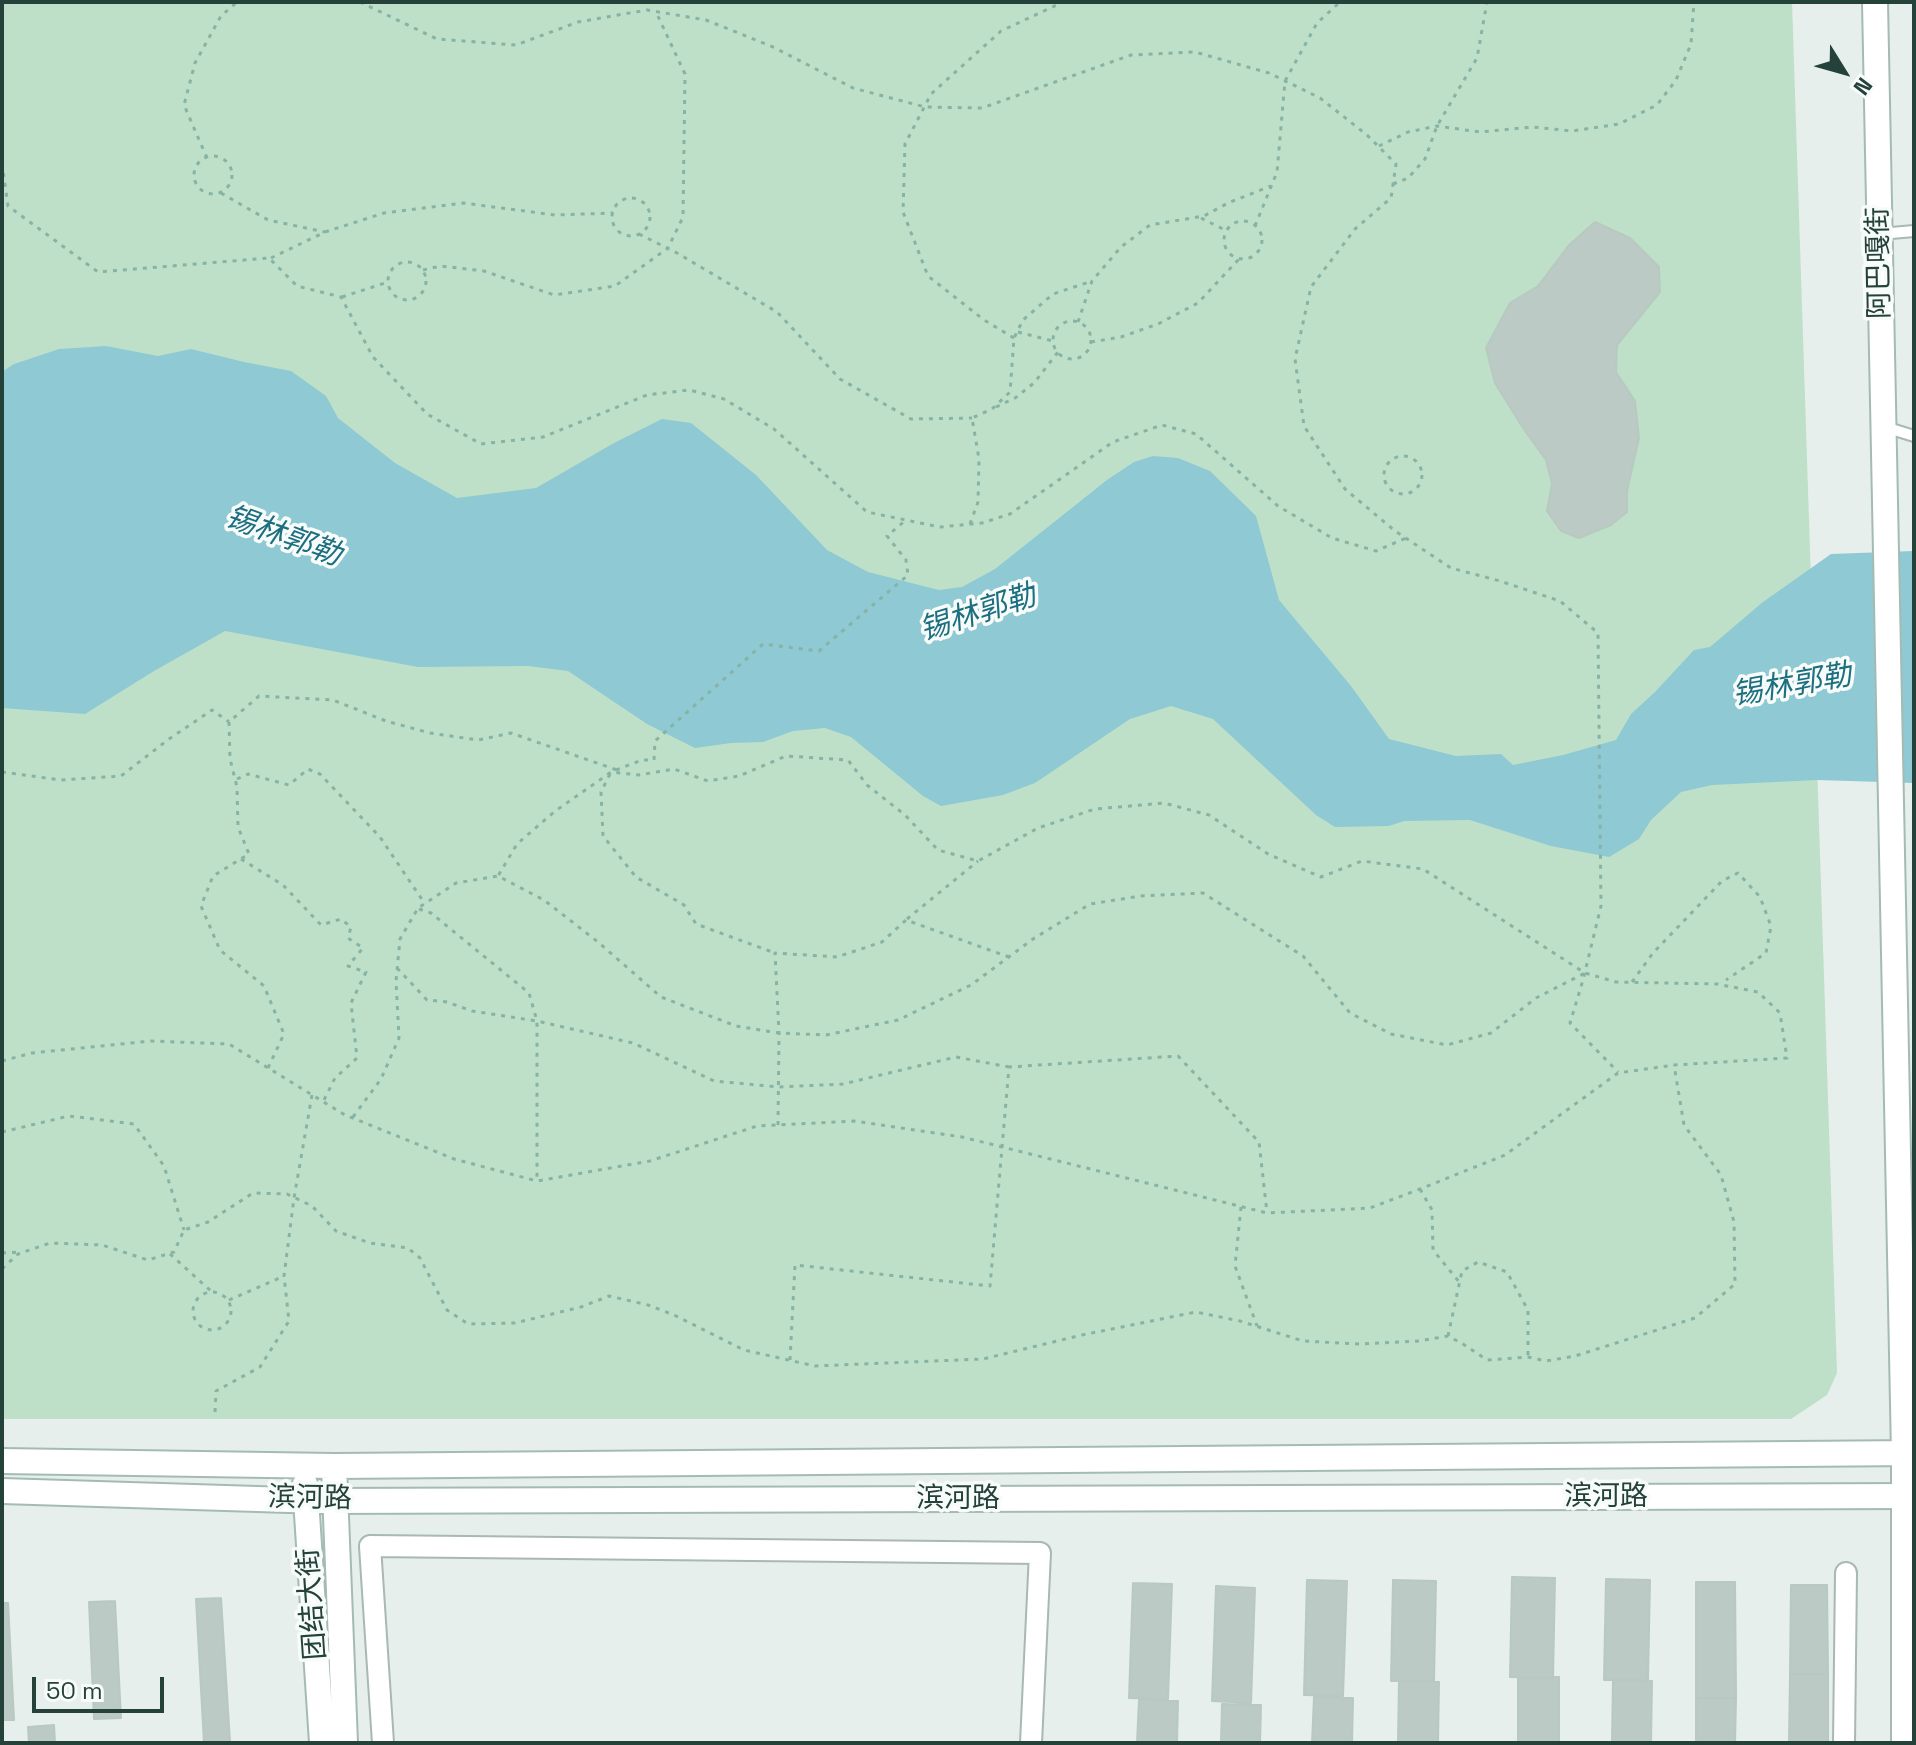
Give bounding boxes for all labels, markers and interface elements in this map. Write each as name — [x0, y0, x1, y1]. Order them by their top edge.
north arrow — [1804, 32, 1884, 112]
text: N — [1848, 72, 1879, 101]
street label: 阿巴嘎街 — [1862, 207, 1898, 319]
water label: 锡林郭勒 — [220, 500, 346, 574]
water label: 锡林郭勒 — [915, 578, 1041, 650]
water label: 锡林郭勒 — [1730, 658, 1854, 714]
street label: 滨河路 — [1564, 1480, 1648, 1514]
street label: 滨河路 — [268, 1481, 352, 1517]
street label: 滨河路 — [916, 1482, 1000, 1516]
street label: 团结大街 — [292, 1547, 334, 1661]
scale bar — [36, 1661, 168, 1711]
text: 50 m — [46, 1675, 103, 1706]

